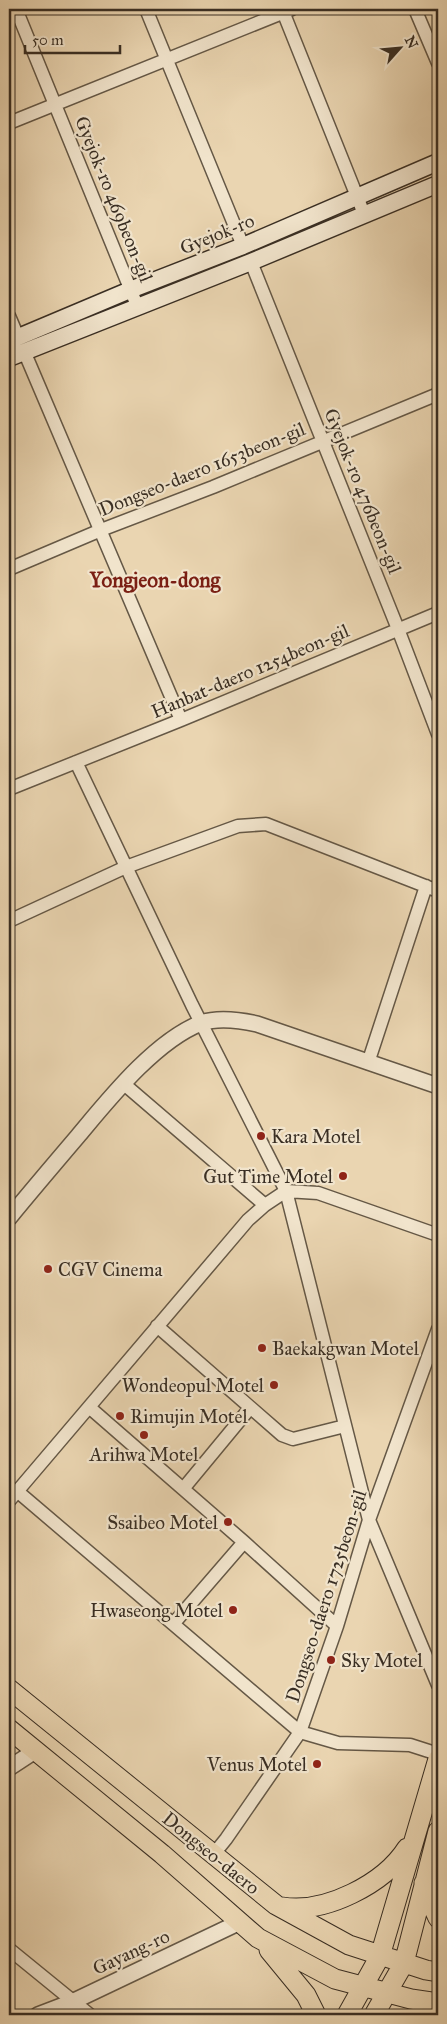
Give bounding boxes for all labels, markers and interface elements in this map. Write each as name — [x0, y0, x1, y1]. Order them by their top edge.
scale bar — [25, 22, 120, 54]
north arrow — [374, 22, 424, 72]
text: 50 m — [32, 31, 64, 49]
text: N — [401, 33, 421, 52]
street label: Gyejok-ro 469beon-gil — [69, 113, 158, 286]
street label: Gyejok-ro — [176, 209, 258, 259]
street label: Gyejok-ro 476beon-gil — [318, 405, 407, 578]
street label: Dongseo-daero 1653beon-gil — [96, 417, 310, 522]
district label: Yongjeon-dong — [89, 567, 222, 593]
street label: Hanbat-daero 1254beon-gil — [148, 619, 354, 724]
place label: Kara Motel — [271, 1125, 361, 1148]
marker: Kara Motel — [255, 1130, 267, 1142]
place label: Gut Time Motel — [203, 1165, 334, 1188]
marker: Gut Time Motel — [337, 1170, 349, 1182]
place label: CGV Cinema — [58, 1258, 163, 1281]
marker: CGV Cinema — [42, 1263, 54, 1275]
place label: Baekakgwan Motel — [272, 1337, 420, 1361]
marker: Baekakgwan Motel — [256, 1342, 268, 1354]
place label: Wondeopul Motel — [122, 1374, 265, 1397]
marker: Wondeopul Motel — [268, 1379, 280, 1391]
place label: Rimujin Motel — [130, 1405, 248, 1428]
marker: Rimujin Motel — [114, 1410, 126, 1422]
marker: Arihwa Motel — [138, 1429, 150, 1441]
place label: Arihwa Motel — [89, 1443, 199, 1466]
street label: Dongseo-daero 1725beon-gil — [281, 1486, 373, 1706]
place label: Ssaibeo Motel — [107, 1511, 219, 1534]
marker: Ssaibeo Motel — [222, 1516, 234, 1528]
place label: Hwaseong Motel — [90, 1599, 224, 1623]
marker: Hwaseong Motel — [227, 1604, 239, 1616]
place label: Sky Motel — [341, 1649, 423, 1672]
marker: Sky Motel — [325, 1654, 337, 1666]
place label: Venus Motel — [206, 1753, 308, 1776]
marker: Venus Motel — [311, 1758, 323, 1770]
street label: Dongseo-daero — [157, 1807, 264, 1900]
street label: Gayang-ro — [89, 1924, 174, 1981]

